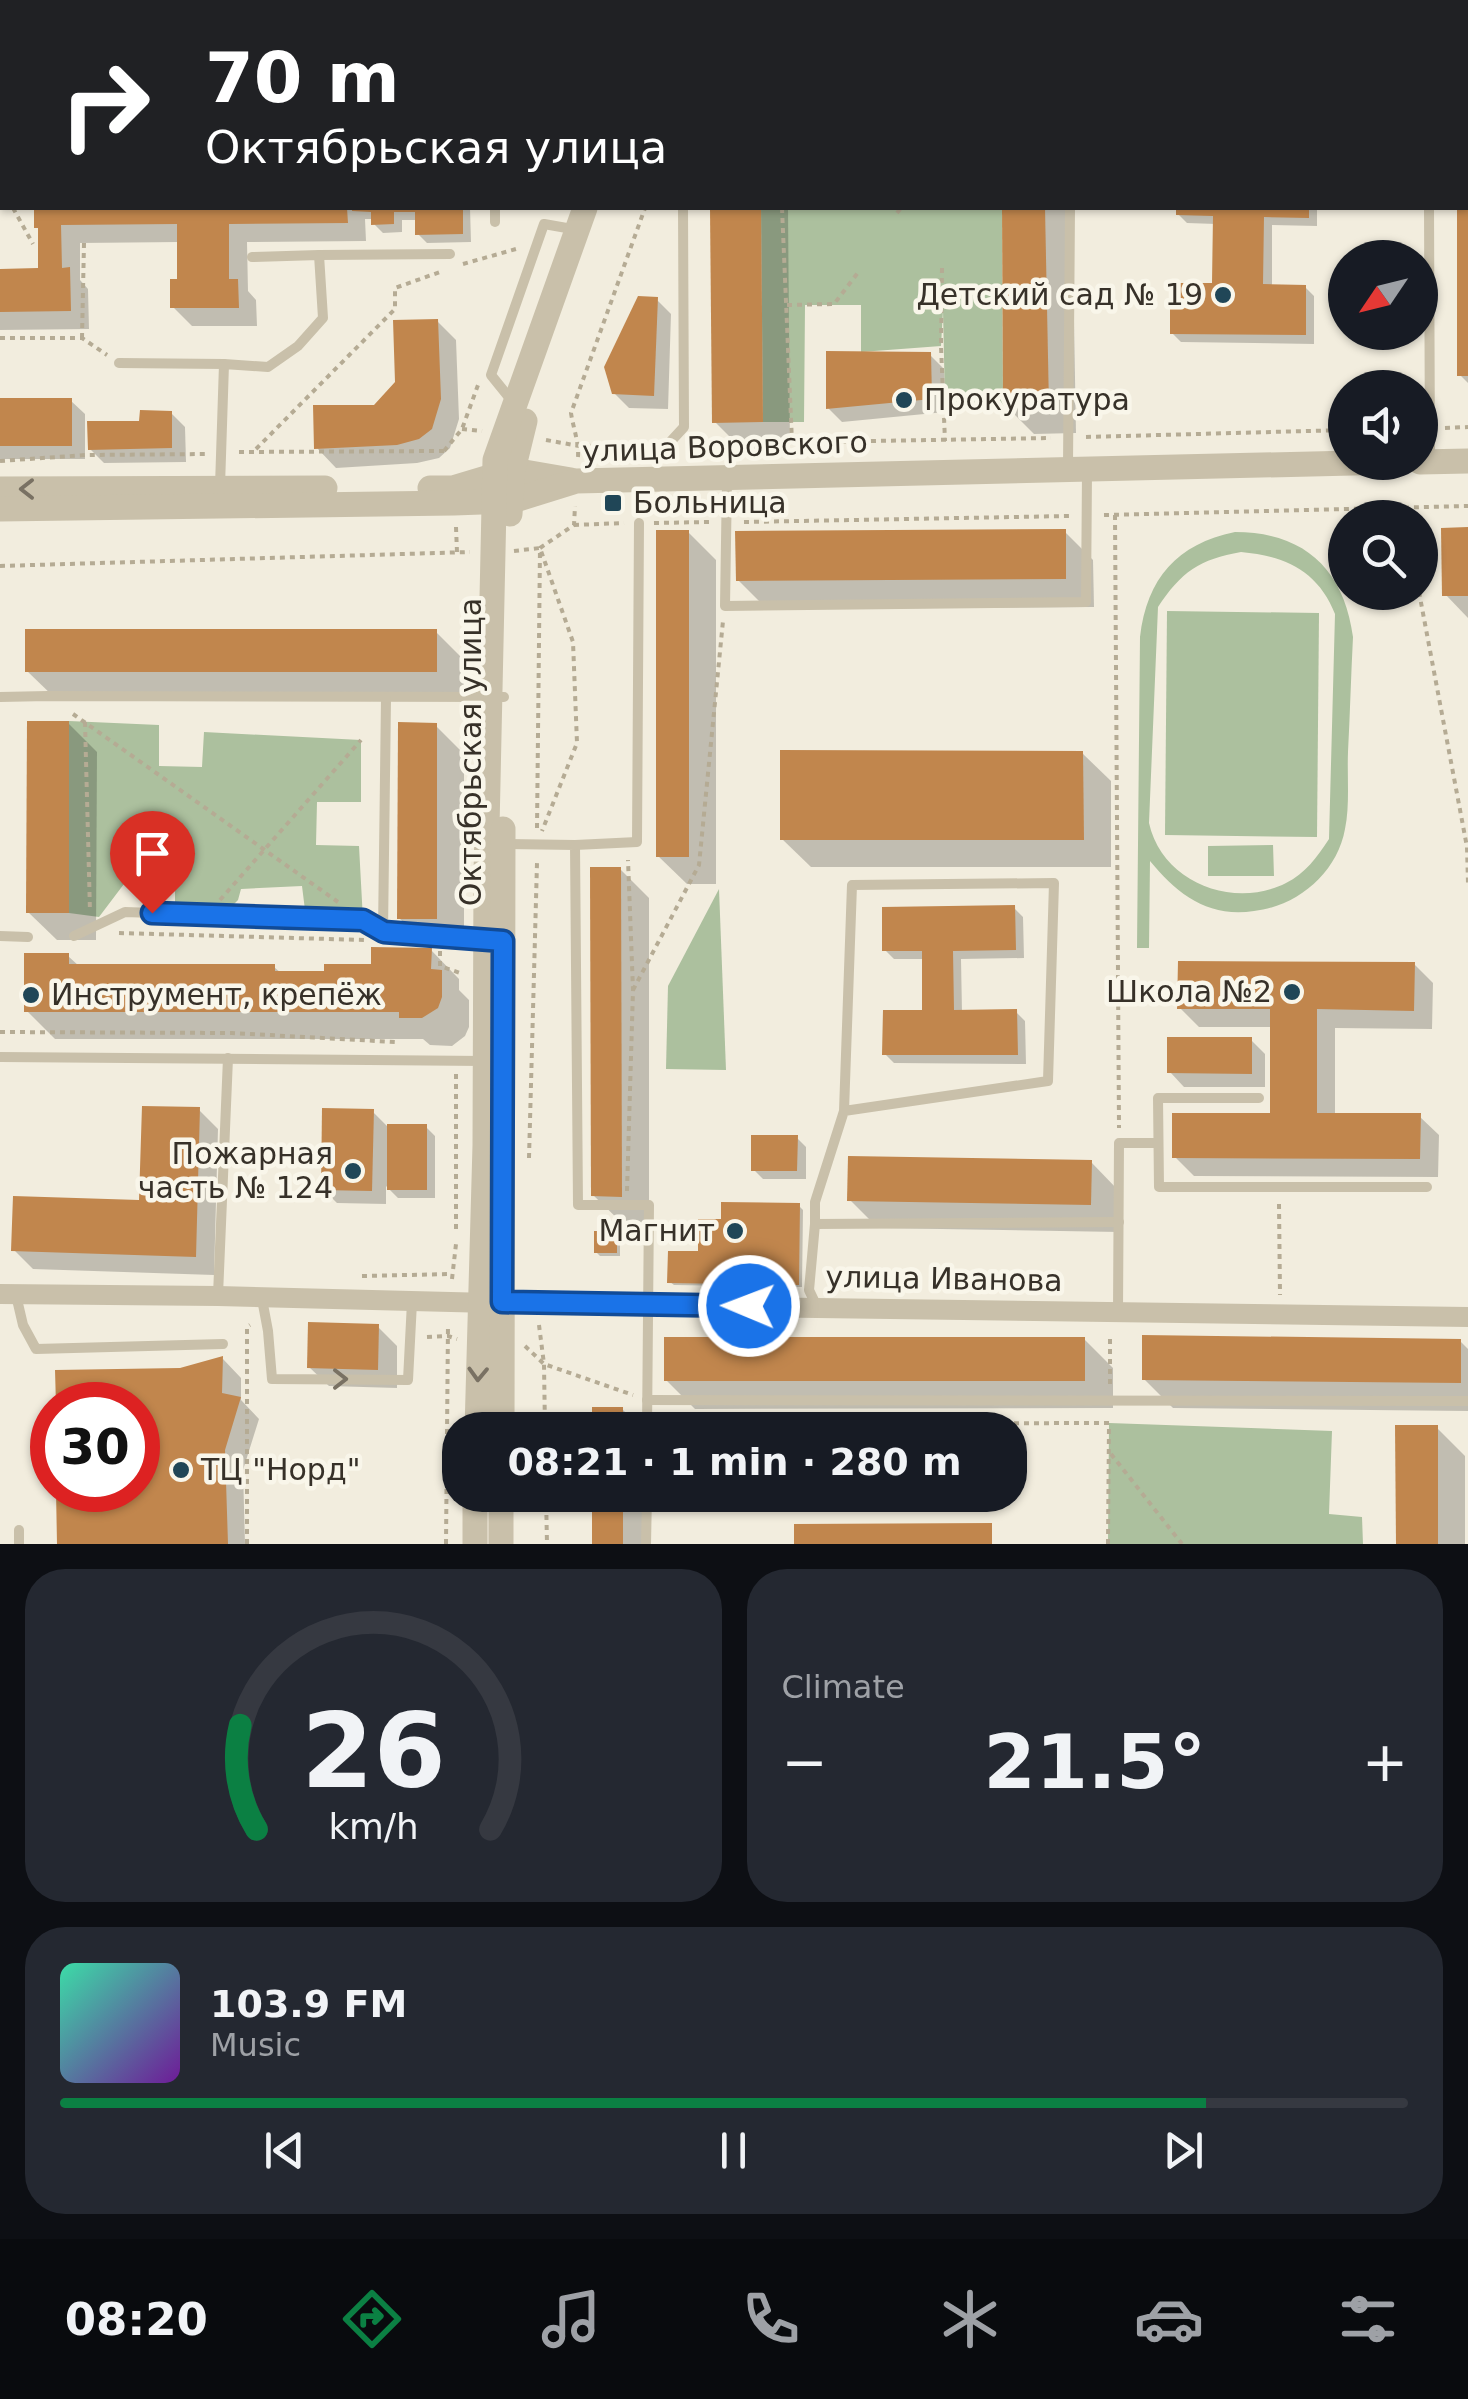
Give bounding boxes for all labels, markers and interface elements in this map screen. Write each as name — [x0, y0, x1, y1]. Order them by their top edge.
text: 70 m — [205, 37, 400, 119]
icon: right — [40, 40, 170, 170]
text: Октябрьская улица — [205, 121, 667, 174]
north arrow — [1328, 240, 1438, 350]
map controls — [1328, 240, 1438, 610]
place label: Детский сад № 19 — [916, 277, 1203, 312]
marker: Детский сад № 19 — [1212, 284, 1234, 306]
button: sound — [1328, 370, 1438, 480]
place label: Прокуратура — [924, 382, 1130, 417]
marker: Прокуратура — [893, 389, 915, 411]
street label: улица Воровского — [582, 424, 868, 469]
one-way arrow — [19, 478, 34, 500]
place label: Больница — [633, 485, 787, 520]
marker: Больница — [602, 492, 624, 514]
button: search — [1328, 500, 1438, 610]
street label: Октябрьская улица — [453, 598, 488, 906]
pin — [110, 811, 195, 914]
icon: arrive — [125, 826, 180, 881]
place label: Школа №2 — [1106, 974, 1272, 1009]
place label: Инструмент, крепёж — [51, 977, 382, 1012]
marker: Школа №2 — [1281, 981, 1303, 1003]
marker: Инструмент, крепёж — [20, 984, 42, 1006]
place label: Пожарная часть № 124 — [138, 1136, 333, 1205]
marker: Пожарная часть № 124 — [342, 1160, 364, 1182]
place label: Магнит — [598, 1213, 715, 1248]
marker: Магнит — [724, 1220, 746, 1242]
position arrow — [697, 1254, 801, 1358]
street label: улица Иванова — [825, 1259, 1063, 1298]
one-way arrow — [468, 1367, 489, 1383]
one-way arrow — [333, 1369, 349, 1390]
speed limit sign: 30 — [30, 1382, 160, 1512]
text: 08:21 · 1 min · 280 m — [507, 1440, 962, 1484]
place label: ТЦ "Норд" — [200, 1452, 360, 1487]
marker: ТЦ "Норд" — [170, 1459, 192, 1481]
text: Climate — [782, 1668, 905, 1706]
text: 26 — [301, 1690, 446, 1812]
text: 21.5° — [983, 1718, 1206, 1806]
text: − — [782, 1730, 828, 1794]
text: + — [1362, 1730, 1408, 1794]
text: km/h — [328, 1806, 418, 1847]
text: 103.9 FM — [210, 1982, 407, 2026]
text: Music — [210, 2026, 301, 2064]
icon: previous — [257, 2123, 312, 2178]
icon: pause — [706, 2123, 761, 2178]
icon: next — [1156, 2123, 1211, 2178]
icon: directions — [337, 2284, 407, 2354]
icon: music — [536, 2284, 606, 2354]
icon: phone — [736, 2284, 806, 2354]
icon: climate — [935, 2284, 1005, 2354]
icon: car — [1134, 2284, 1204, 2354]
icon: filters — [1333, 2284, 1403, 2354]
text: 08:20 — [65, 2293, 208, 2346]

